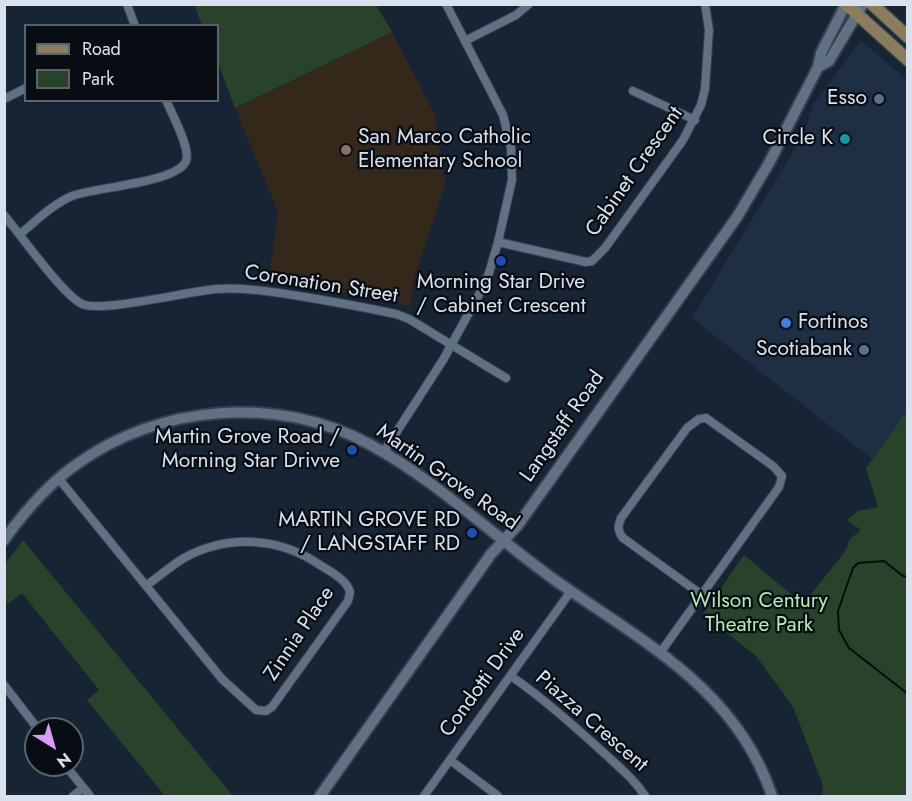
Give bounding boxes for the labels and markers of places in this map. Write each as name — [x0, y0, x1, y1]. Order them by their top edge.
place label: Esso — [827, 86, 867, 112]
marker: Esso — [872, 92, 886, 106]
place label: San Marco Catholic Elementary School — [358, 125, 531, 175]
place label: Circle K — [762, 126, 833, 152]
marker: Circle K — [838, 132, 852, 146]
marker: San Marco Catholic Elementary School — [339, 143, 353, 157]
marker: Morning Star Drive / Cabinet Crescent — [494, 254, 508, 268]
place label: Morning Star Drive / Cabinet Crescent — [416, 270, 586, 320]
place label: Fortinos — [798, 310, 868, 336]
marker: Fortinos — [779, 316, 793, 330]
place label: Scotiabank — [756, 337, 852, 363]
marker: Scotiabank — [857, 343, 871, 357]
place label: Martin Grove Road / Morning Star Drivve — [155, 425, 340, 475]
marker: Martin Grove Road / Morning Star Drivve — [345, 443, 359, 457]
place label: MARTIN GROVE RD / LANGSTAFF RD — [278, 508, 460, 558]
marker: MARTIN GROVE RD / LANGSTAFF RD — [465, 526, 479, 540]

